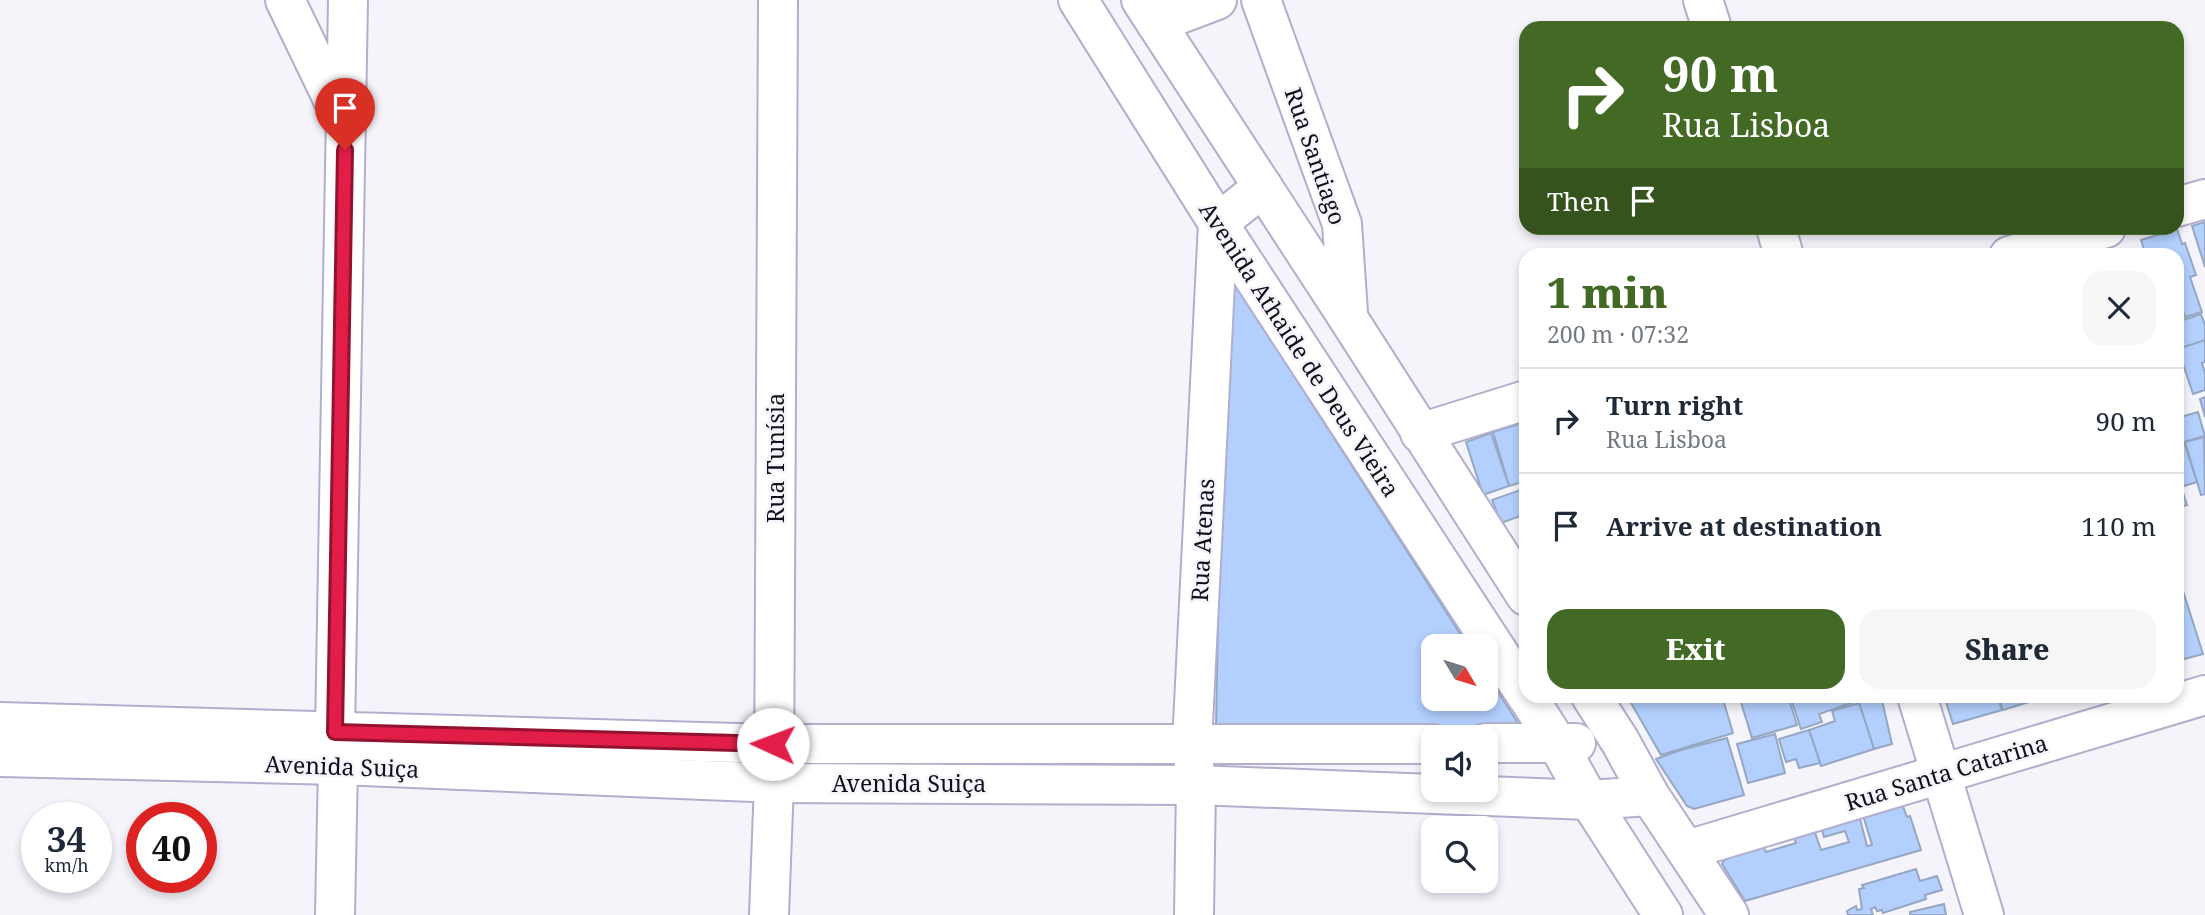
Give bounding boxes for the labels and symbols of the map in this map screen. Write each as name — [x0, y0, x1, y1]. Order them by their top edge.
pin — [315, 78, 375, 150]
street label: Rua Santiago — [1278, 83, 1354, 229]
street label: Avenida Athaide de Deus Vieira — [1192, 195, 1408, 503]
street label: Rua Tunísia — [759, 393, 791, 523]
street label: Rua Atenas — [1183, 478, 1221, 602]
north arrow — [1421, 634, 1498, 710]
position arrow — [736, 707, 810, 781]
street label: Rua Santa Catarina — [1841, 726, 2051, 818]
street label: Avenida Suiça — [264, 747, 420, 785]
street label: Avenida Suiça — [832, 767, 986, 799]
speed limit sign: 40 — [126, 802, 217, 893]

